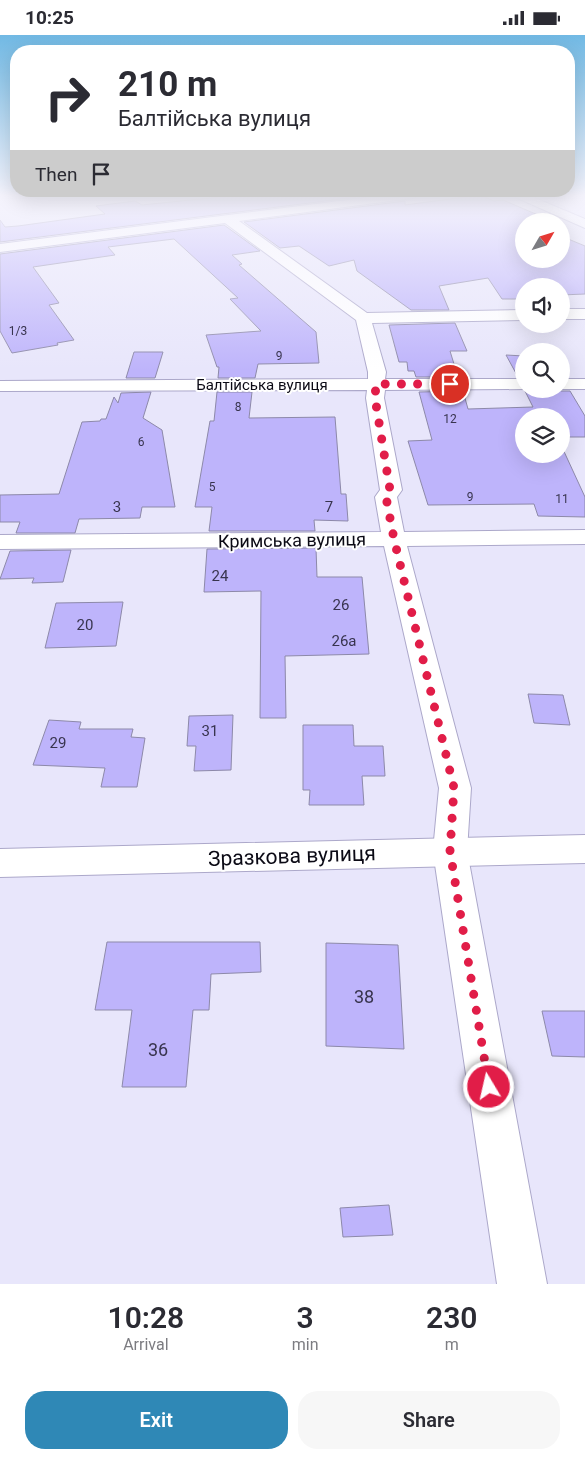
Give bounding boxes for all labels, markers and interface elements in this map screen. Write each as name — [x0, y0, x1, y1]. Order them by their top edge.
text: 10:25 — [25, 6, 74, 29]
text: 210 m — [118, 64, 217, 105]
icon: right — [35, 65, 100, 130]
text: Балтійська вулиця — [118, 106, 311, 131]
icon: arrive — [87, 160, 115, 188]
text: Then — [35, 163, 77, 186]
north arrow — [515, 213, 570, 267]
map controls — [515, 213, 570, 463]
button: sound — [515, 278, 570, 333]
house number: 1/3 — [9, 324, 27, 338]
button: search — [515, 343, 570, 398]
house number: 9 — [276, 349, 282, 363]
pin — [429, 363, 471, 405]
icon: arrive — [436, 370, 464, 398]
street label: Балтійська вулиця — [196, 376, 328, 394]
house number: 8 — [235, 400, 242, 414]
button: layers — [515, 408, 570, 463]
house number: 12 — [443, 412, 457, 426]
house number: 6 — [138, 435, 145, 449]
house number: 5 — [209, 480, 216, 494]
house number: 9 — [467, 490, 473, 504]
house number: 11 — [555, 492, 569, 506]
house number: 3 — [113, 498, 121, 516]
house number: 7 — [325, 498, 333, 516]
street label: Кримська вулиця — [218, 528, 366, 552]
house number: 24 — [212, 567, 229, 585]
house number: 26 — [333, 596, 349, 614]
house number: 20 — [77, 616, 93, 634]
house number: 26а — [331, 632, 357, 650]
house number: 31 — [202, 722, 218, 740]
house number: 29 — [50, 734, 66, 752]
street label: Зразкова вулиця — [208, 841, 376, 871]
house number: 38 — [354, 986, 374, 1007]
house number: 36 — [148, 1039, 168, 1060]
position arrow — [462, 1060, 514, 1112]
text: 10:28 — [108, 1300, 184, 1335]
text: 3 — [297, 1300, 314, 1335]
text: 230 — [426, 1300, 477, 1335]
text: Arrival — [123, 1335, 169, 1354]
text: min — [292, 1335, 319, 1354]
text: m — [445, 1335, 459, 1354]
button: Exit — [25, 1391, 288, 1449]
button: Share — [298, 1391, 560, 1449]

